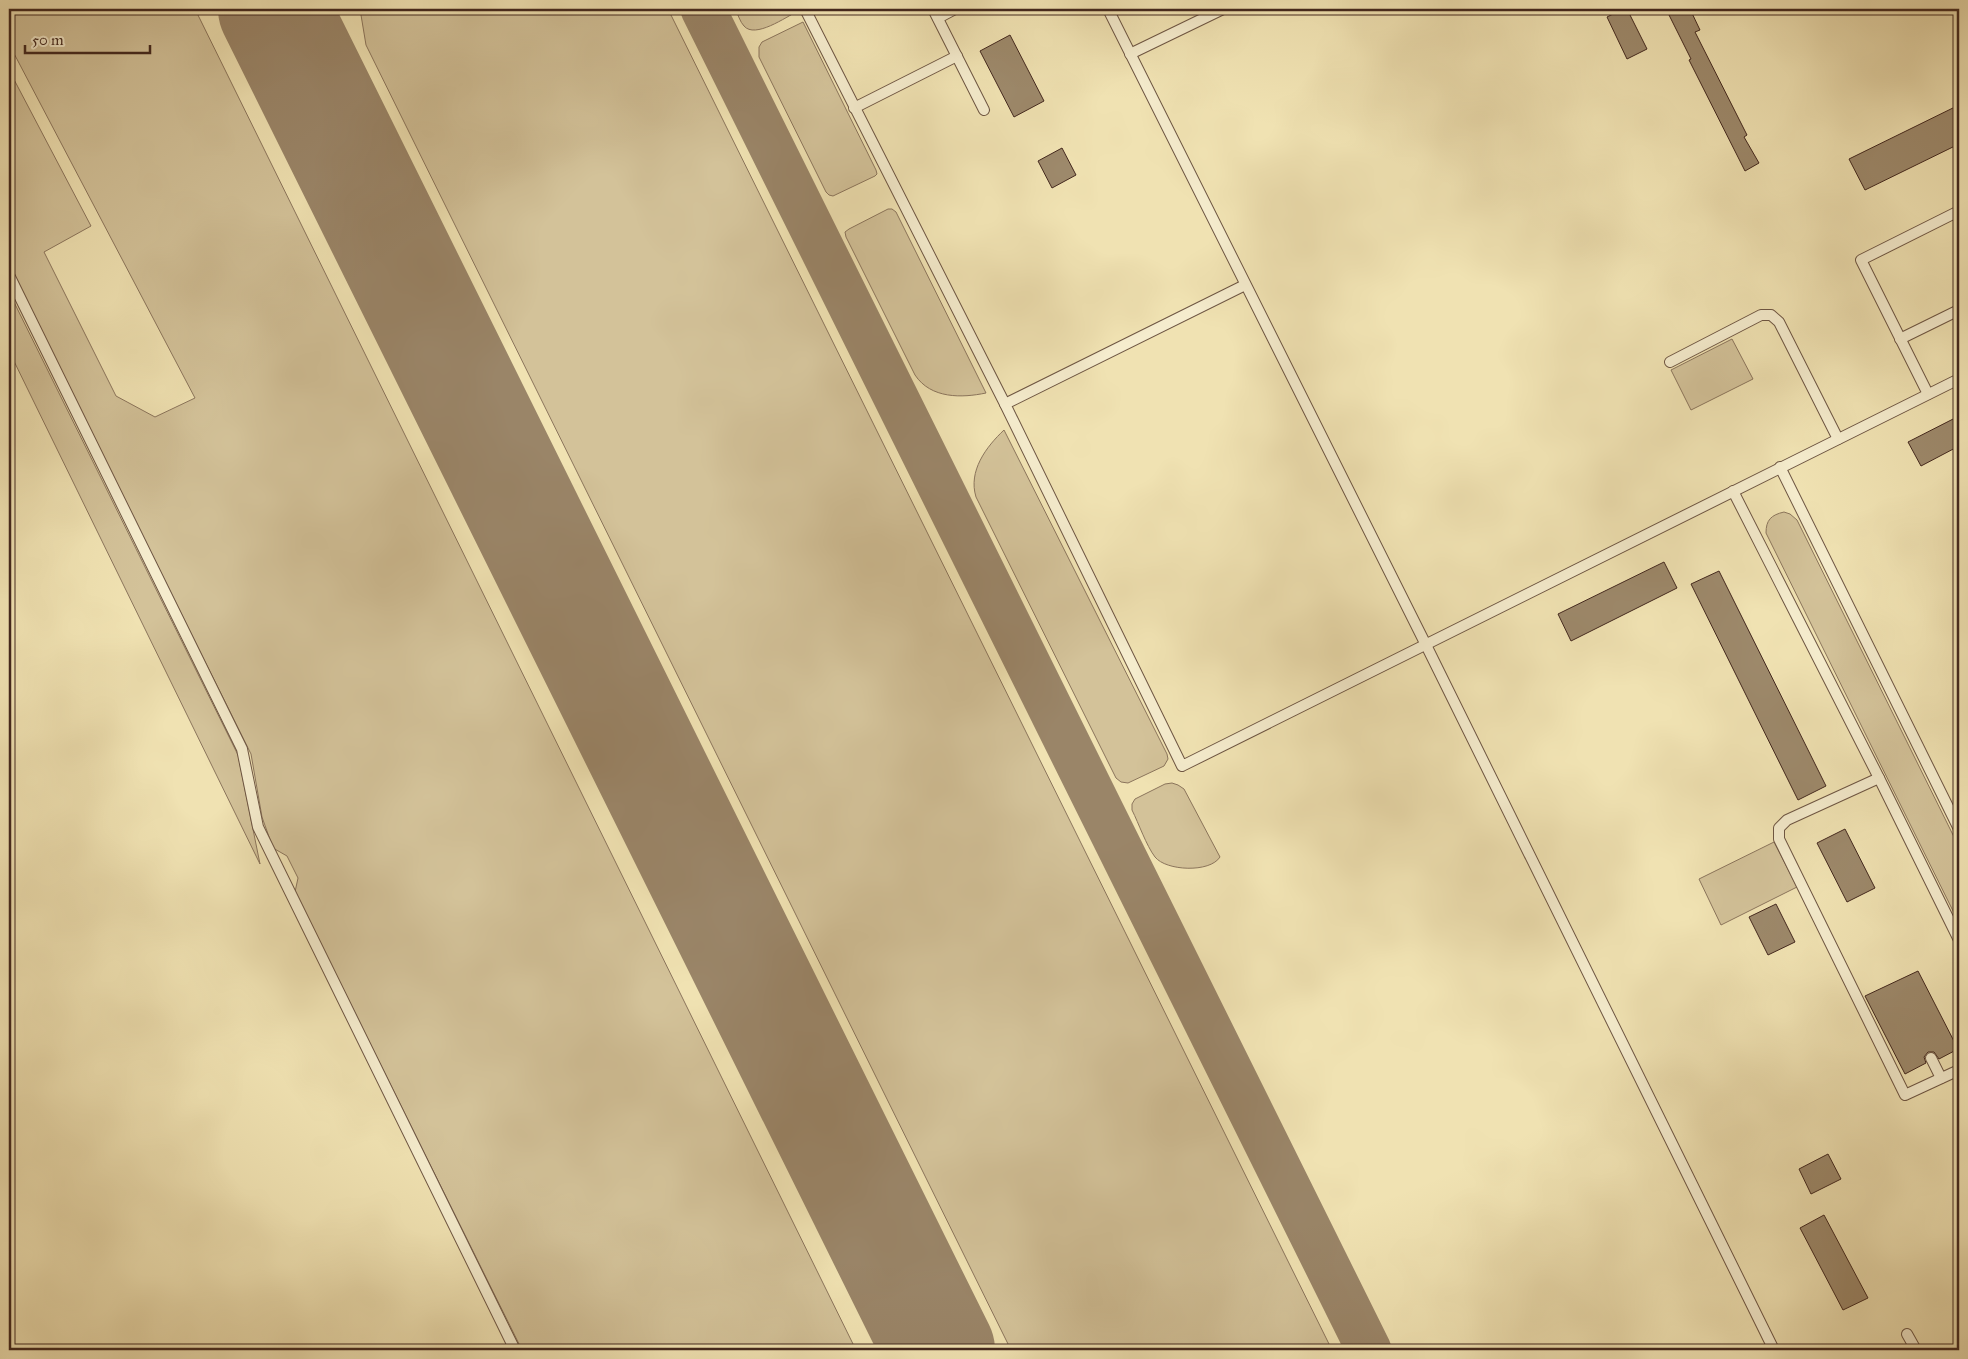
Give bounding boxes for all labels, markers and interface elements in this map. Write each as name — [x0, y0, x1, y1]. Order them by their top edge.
scale bar — [25, 22, 150, 54]
text: 50 m — [32, 31, 64, 49]

